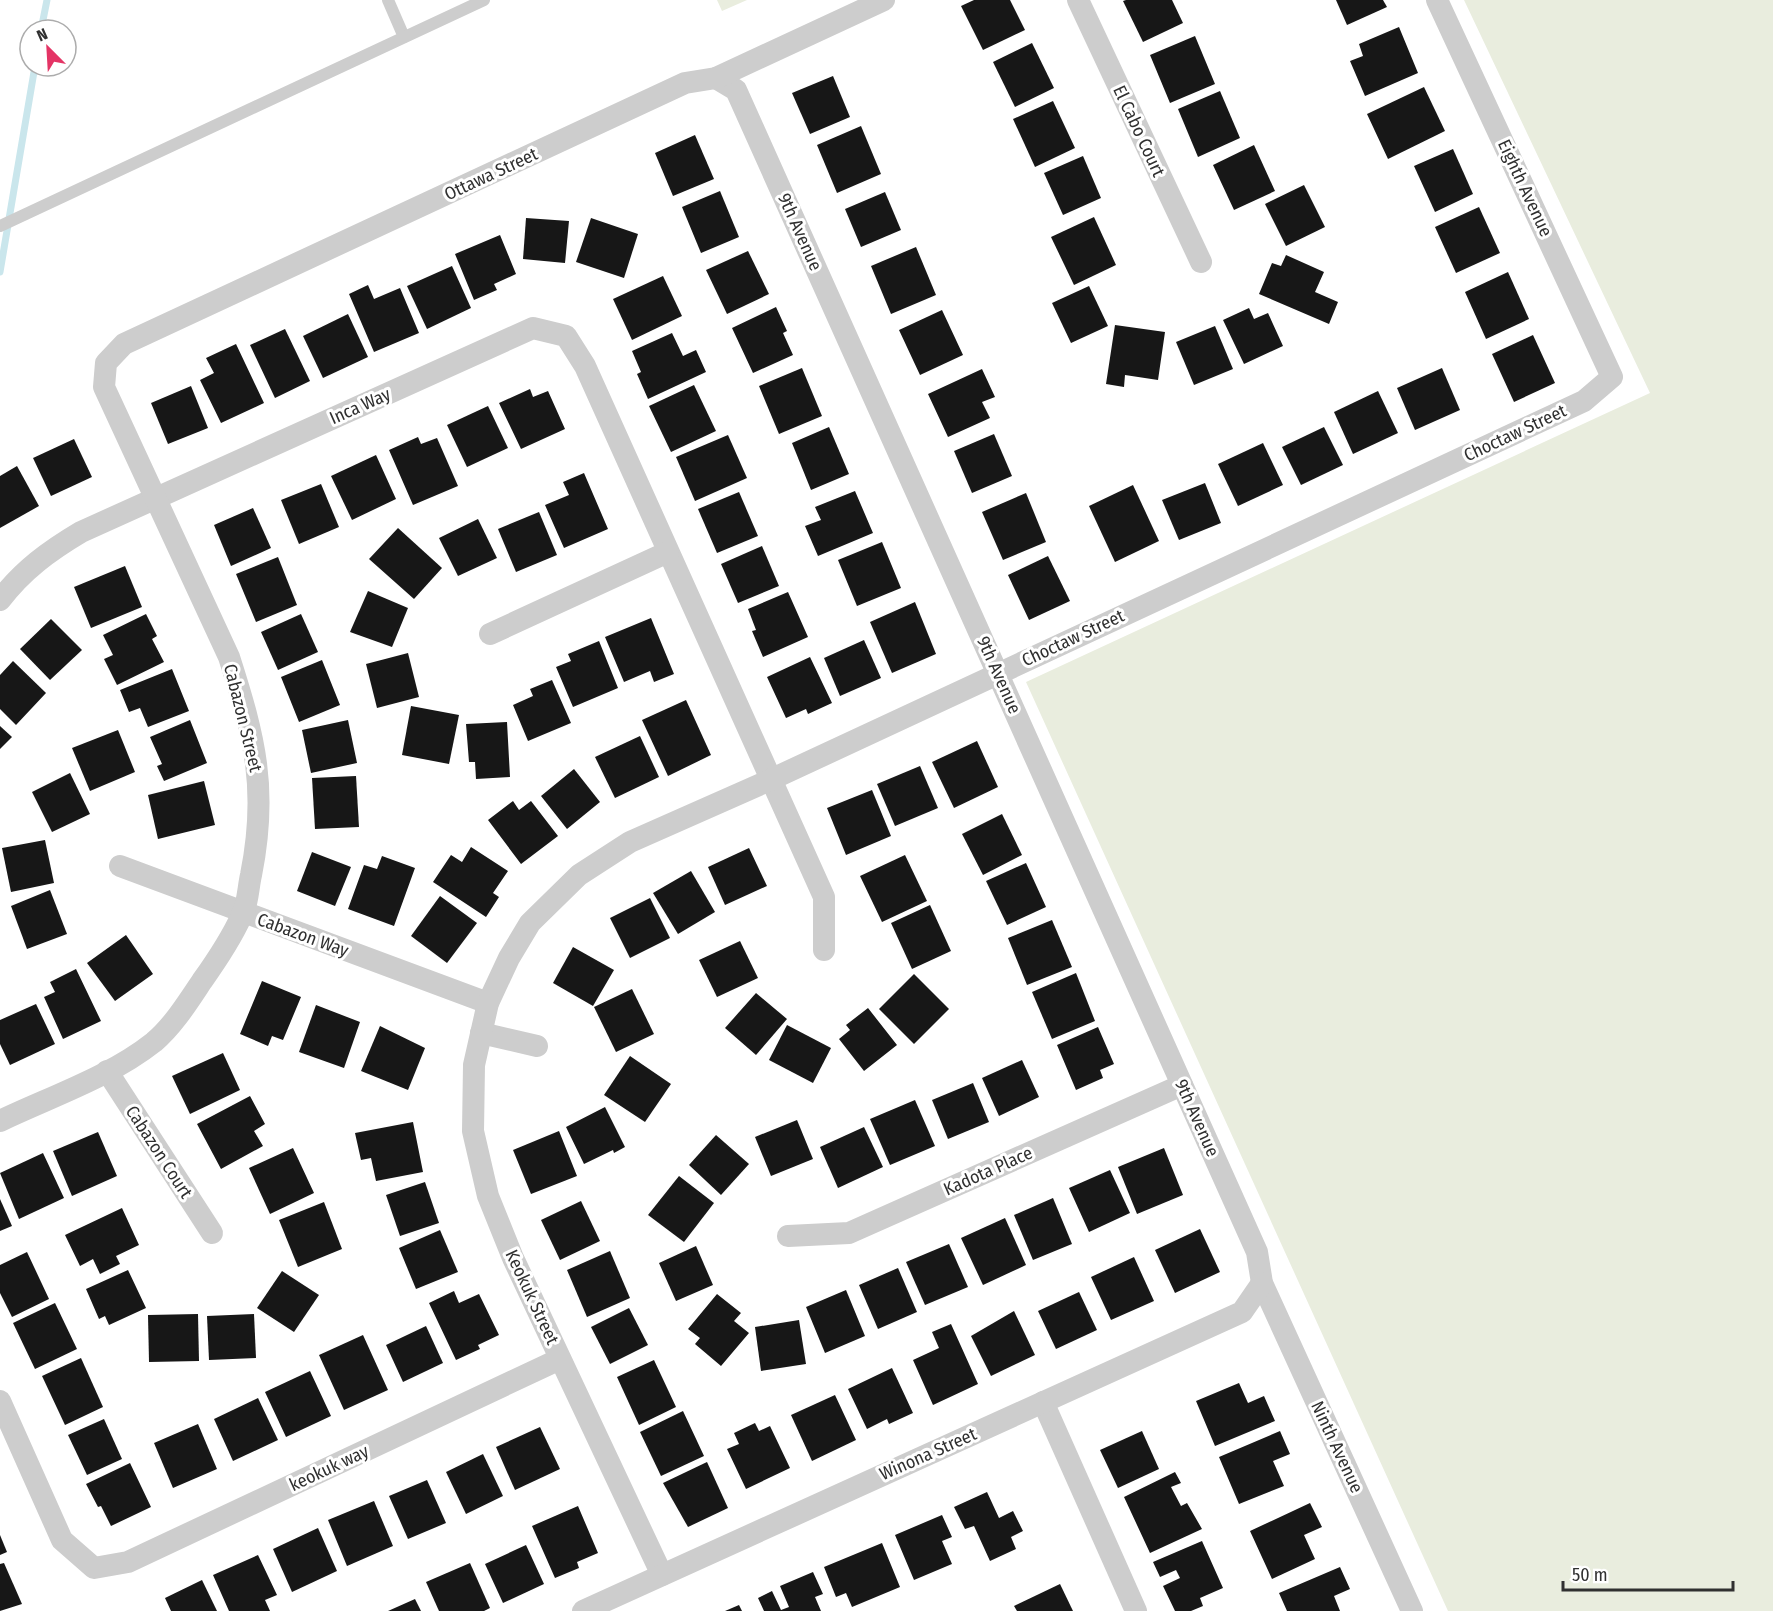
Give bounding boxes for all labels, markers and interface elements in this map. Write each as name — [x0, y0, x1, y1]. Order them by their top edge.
north arrow — [18, 18, 78, 78]
text: N — [34, 24, 50, 45]
street label: El Cabo Court — [1108, 82, 1170, 180]
street label: Eighth Avenue — [1493, 136, 1557, 240]
street label: Ottawa Street — [441, 143, 541, 205]
street label: 9th Avenue — [773, 190, 827, 274]
street label: Inca Way — [326, 383, 394, 429]
street label: Choctaw Street — [1460, 400, 1570, 466]
street label: Choctaw Street — [1018, 605, 1128, 671]
street label: 9th Avenue — [972, 633, 1026, 717]
street label: Cabazon Street — [219, 662, 267, 774]
street label: Cabazon Way — [254, 908, 352, 962]
street label: 9th Avenue — [1170, 1076, 1224, 1160]
street label: Cabazon Court — [121, 1102, 197, 1203]
street label: Kadota Place — [940, 1142, 1036, 1200]
street label: Keokuk Street — [500, 1246, 564, 1348]
street label: Ninth Avenue — [1306, 1398, 1368, 1496]
street label: Winona Street — [876, 1423, 980, 1485]
street label: keokuk way — [286, 1440, 372, 1496]
scale bar — [1563, 1554, 1732, 1592]
text: 50 m — [1572, 1564, 1608, 1586]

